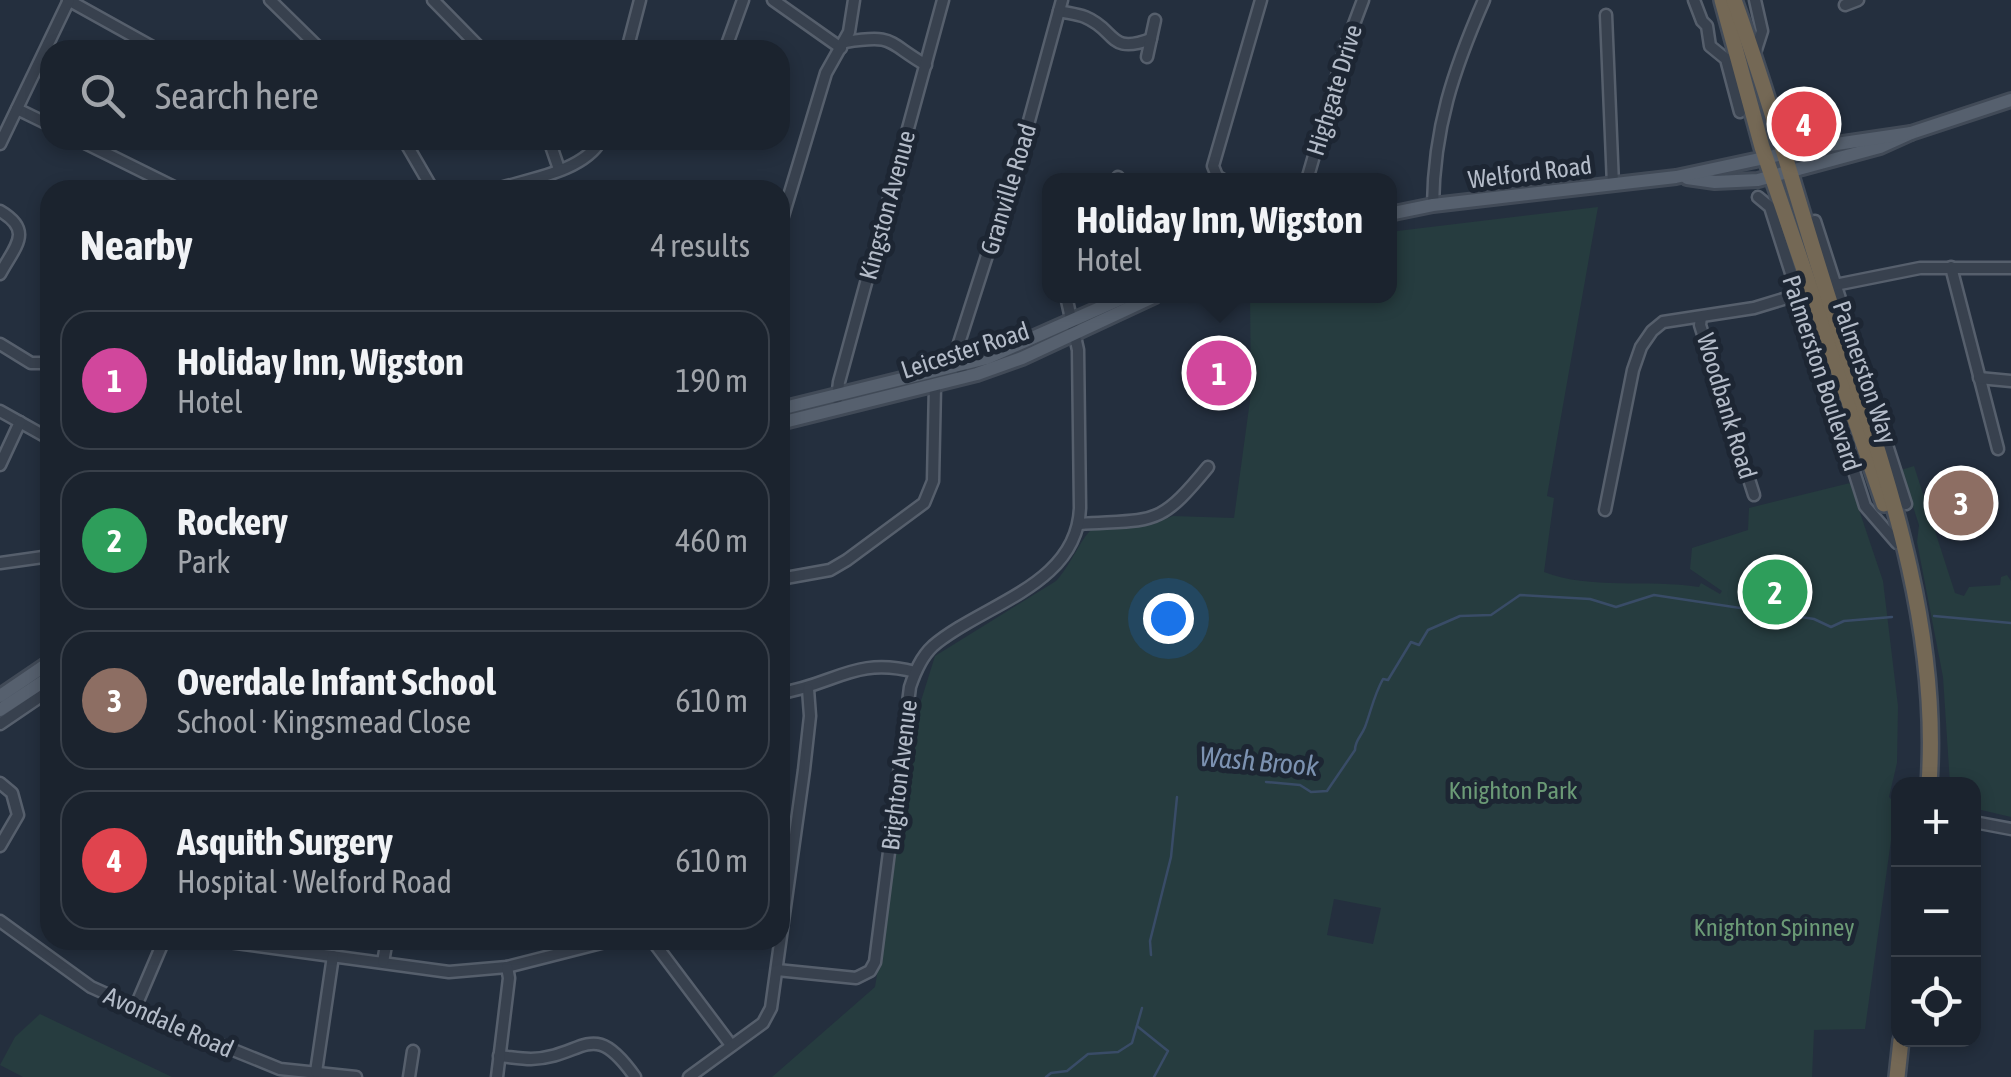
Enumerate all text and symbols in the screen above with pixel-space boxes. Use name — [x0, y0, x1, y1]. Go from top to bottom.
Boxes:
street label: Highgate Drive — [1301, 21, 1367, 159]
search box — [40, 40, 790, 150]
icon: search — [75, 68, 130, 123]
text: Search here — [155, 74, 319, 117]
pin: 4 — [1772, 86, 1836, 162]
street label: Granville Road — [975, 120, 1041, 258]
street label: Kingston Avenue — [854, 127, 920, 283]
street label: Welford Road — [1467, 151, 1593, 193]
popup — [1042, 173, 1397, 303]
text: Holiday Inn, Wigston — [1076, 198, 1363, 241]
text: Nearby — [80, 221, 193, 269]
text: 4 results — [651, 227, 750, 264]
text: Hotel — [1076, 241, 1142, 278]
street label: Palmerston Boulevard — [1777, 272, 1867, 474]
street label: Palmerston Way — [1827, 297, 1903, 447]
street label: Leicester Road — [897, 316, 1033, 384]
street label: Woodbank Road — [1692, 330, 1762, 482]
pin: 1 — [1186, 336, 1252, 410]
text: Holiday Inn, Wigston — [177, 340, 464, 383]
text: 1 — [107, 362, 122, 399]
text: 190 m — [675, 362, 748, 399]
text: Hotel — [177, 383, 243, 420]
pin: 3 — [1928, 466, 1994, 540]
text: Rockery — [177, 500, 288, 543]
text: 2 — [107, 522, 122, 559]
text: 460 m — [675, 522, 748, 559]
text: Park — [177, 543, 230, 580]
pin: 2 — [1742, 554, 1808, 630]
your location — [1143, 593, 1194, 644]
text: Overdale Infant School — [177, 660, 496, 703]
text: 3 — [107, 682, 122, 719]
text: 610 m — [675, 682, 748, 719]
street label: Brighton Avenue — [876, 698, 922, 852]
text: School · Kingsmead Close — [177, 703, 471, 740]
water label: Wash Brook — [1198, 740, 1320, 782]
park label: Knighton Park — [1448, 776, 1578, 804]
map controls — [1891, 777, 1981, 1047]
button: + — [1891, 777, 1981, 867]
text: Asquith Surgery — [177, 820, 393, 863]
text: 4 — [107, 842, 122, 879]
text: 610 m — [675, 842, 748, 879]
text: Hospital · Welford Road — [177, 863, 452, 900]
button: − — [1891, 867, 1981, 957]
park label: Knighton Spinney — [1693, 913, 1855, 941]
button: locate — [1891, 957, 1981, 1047]
street label: Avondale Road — [100, 981, 238, 1063]

